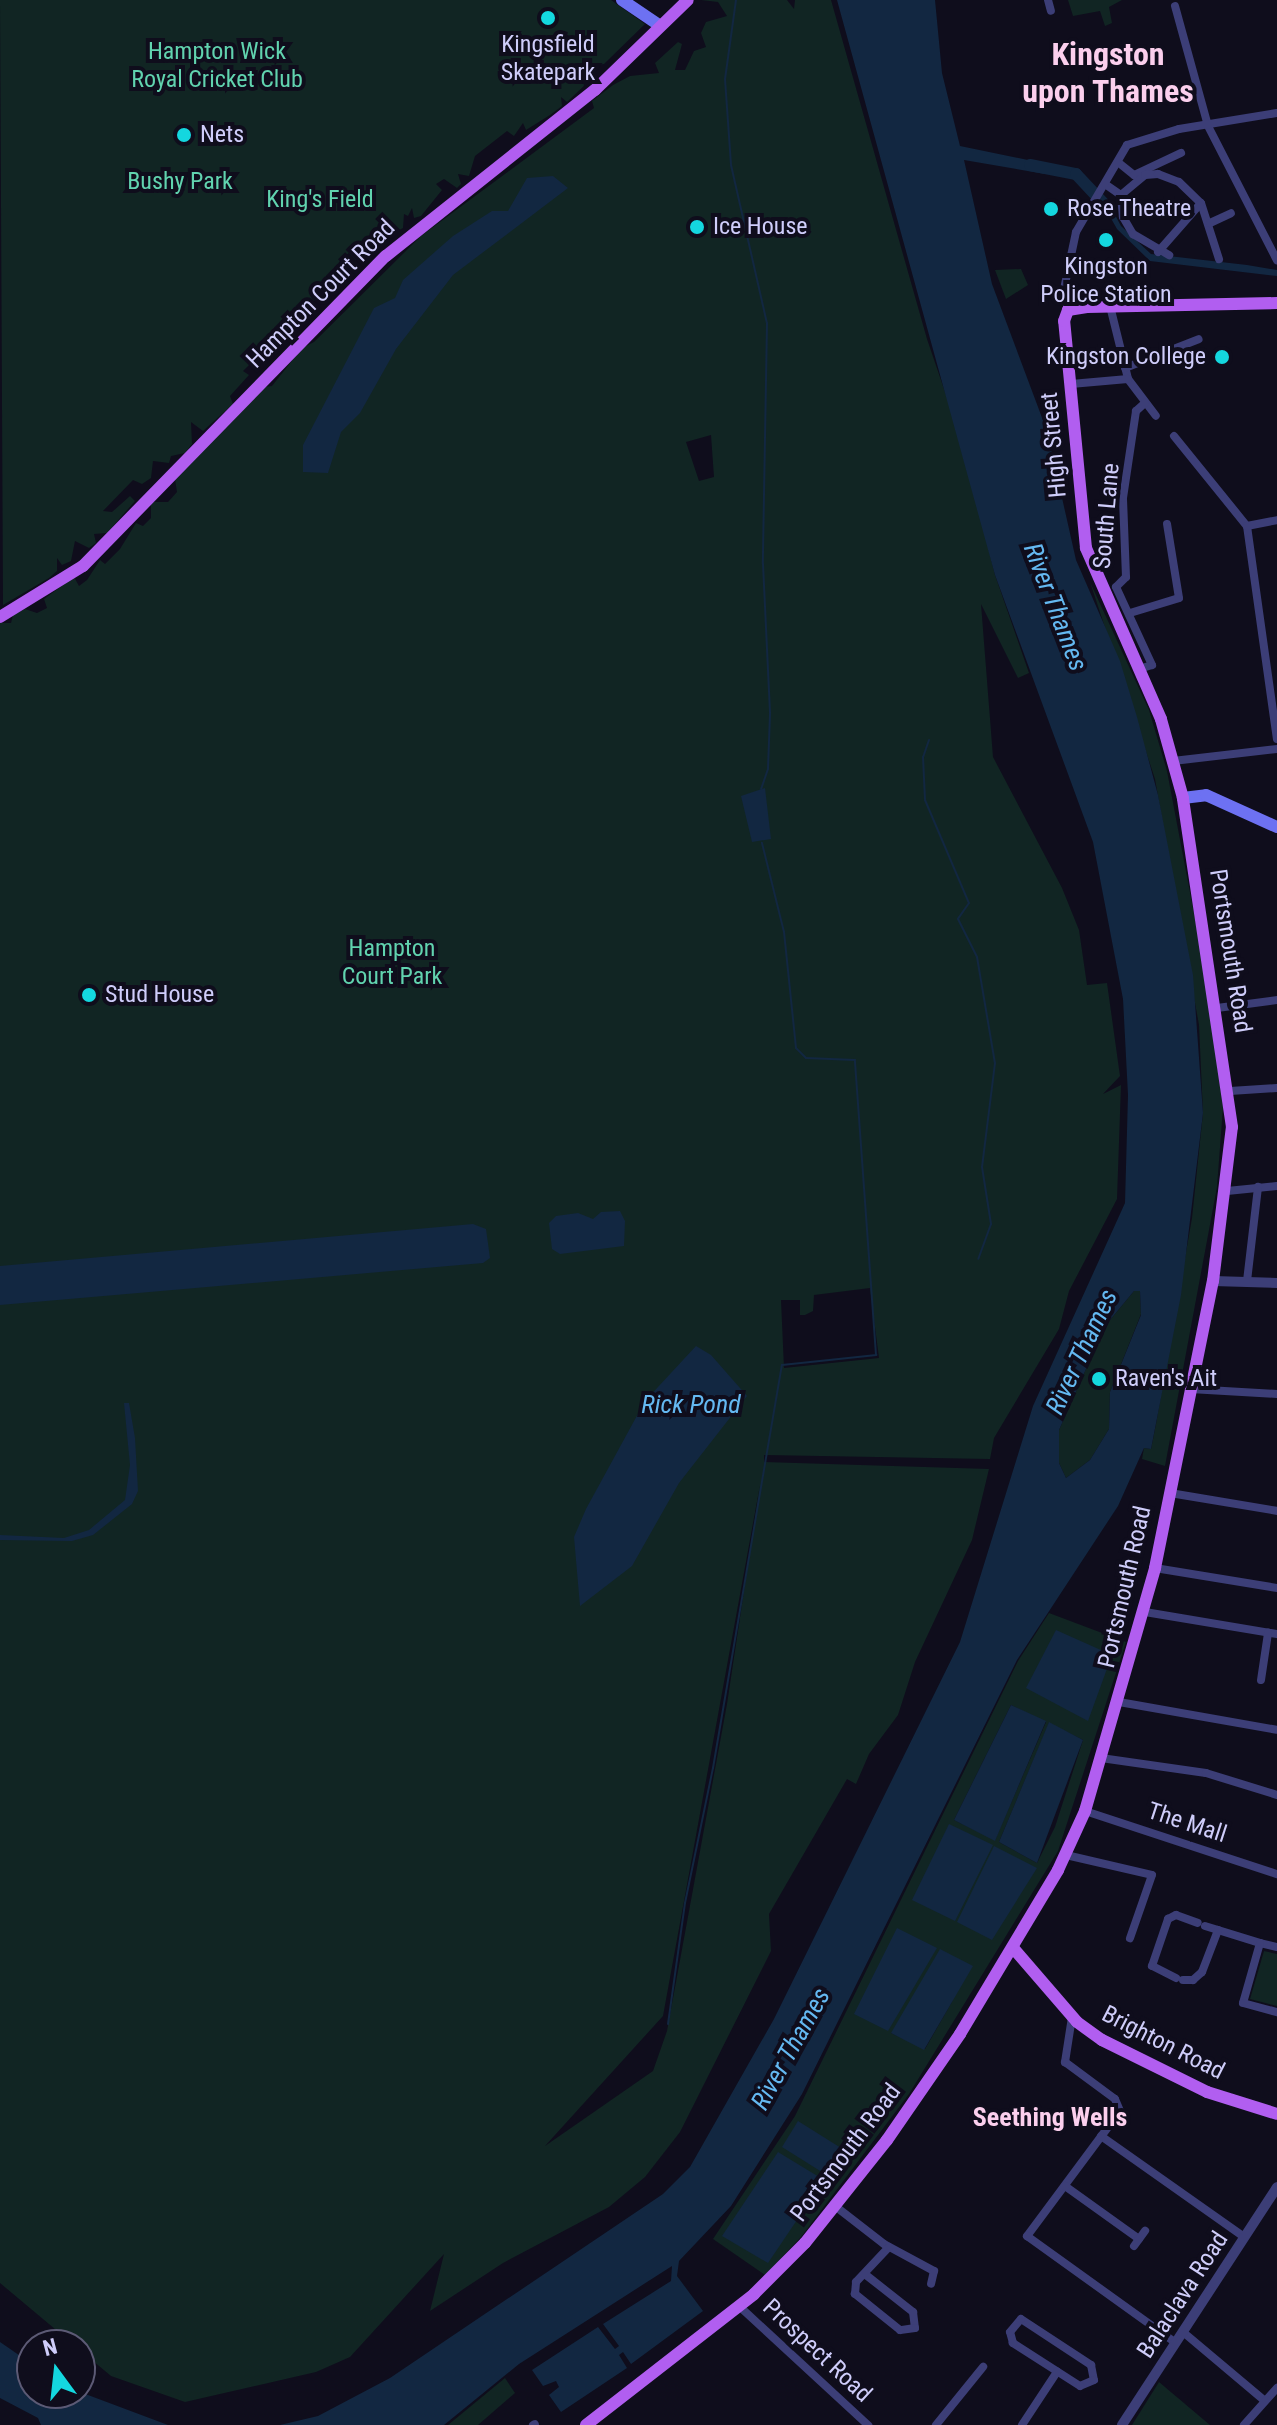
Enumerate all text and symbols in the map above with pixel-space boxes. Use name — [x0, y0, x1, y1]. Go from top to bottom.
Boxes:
marker: Kingsfield Skatepark — [539, 9, 557, 27]
place label: Kingsfield Skatepark — [501, 31, 595, 87]
district label: Kingston upon Thames — [1022, 36, 1194, 111]
park label: Hampton Wick Royal Cricket Club — [131, 38, 303, 94]
place label: Nets — [200, 121, 244, 149]
marker: Nets — [175, 126, 193, 144]
park label: Bushy Park — [127, 168, 233, 196]
park label: King's Field — [266, 186, 374, 214]
place label: Rose Theatre — [1067, 195, 1192, 223]
marker: Rose Theatre — [1042, 200, 1060, 218]
place label: Ice House — [713, 213, 808, 241]
street label: Hampton Court Road — [241, 214, 401, 374]
marker: Ice House — [688, 218, 706, 236]
marker: Kingston Police Station — [1097, 231, 1115, 249]
place label: Kingston Police Station — [1040, 253, 1172, 309]
place label: Kingston College — [1046, 343, 1206, 371]
marker: Kingston College — [1213, 348, 1231, 366]
street label: High Street — [1035, 391, 1073, 499]
street label: South Lane — [1088, 462, 1126, 570]
water label: River Thames — [1016, 538, 1094, 676]
street label: Portsmouth Road — [1203, 867, 1257, 1035]
park label: Hampton Court Park — [342, 935, 442, 991]
place label: Stud House — [105, 981, 214, 1009]
marker: Stud House — [80, 986, 98, 1004]
water label: River Thames — [1039, 1284, 1125, 1420]
place label: Raven's Ait — [1115, 1365, 1217, 1393]
marker: Raven's Ait — [1090, 1370, 1108, 1388]
water label: Rick Pond — [641, 1389, 741, 1421]
street label: Portsmouth Road — [1092, 1503, 1158, 1671]
street label: The Mall — [1144, 1797, 1230, 1849]
water label: River Thames — [745, 1982, 837, 2116]
street label: Brighton Road — [1097, 2000, 1229, 2086]
street label: Portsmouth Road — [785, 2078, 907, 2228]
district label: Seething Wells — [973, 2102, 1127, 2134]
street label: Balaclava Road — [1131, 2226, 1235, 2364]
street label: Prospect Road — [757, 2293, 877, 2409]
north arrow — [16, 2329, 96, 2409]
text: N — [40, 2333, 60, 2361]

